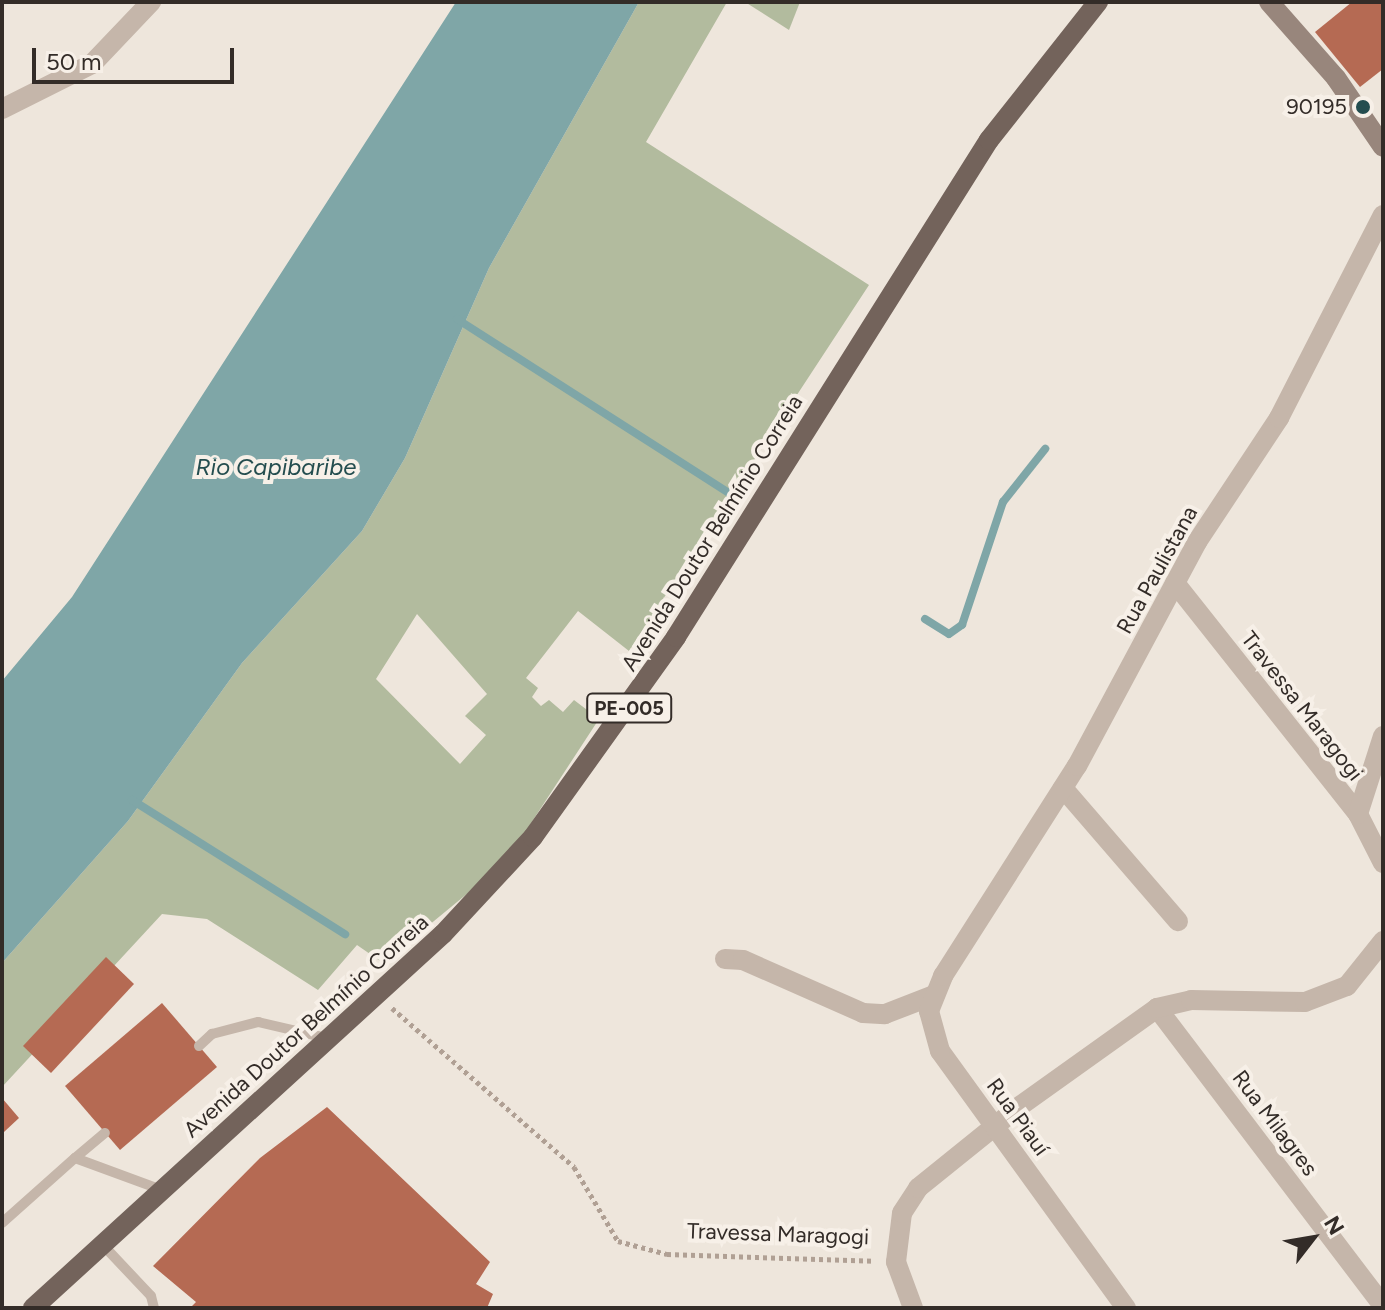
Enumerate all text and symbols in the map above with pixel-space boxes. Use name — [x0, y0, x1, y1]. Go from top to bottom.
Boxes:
scale bar — [36, 32, 238, 82]
text: 50 m — [46, 47, 102, 76]
place label: 90195 — [1286, 94, 1347, 120]
marker: 90195 — [1354, 98, 1372, 116]
street label: Avenida Doutor Belmínio Correia — [616, 390, 808, 676]
water label: Rio Capibaribe — [196, 453, 356, 481]
street label: Rua Paulistana — [1111, 502, 1203, 638]
street label: Travessa Maragogi — [1236, 626, 1368, 786]
road number: PE-005 — [585, 692, 673, 724]
street label: Avenida Doutor Belmínio Correia — [178, 909, 434, 1143]
street label: Rua Milagres — [1227, 1065, 1323, 1181]
street label: Rua Piauí — [981, 1073, 1055, 1161]
north arrow — [1273, 1198, 1353, 1278]
text: N — [1318, 1211, 1350, 1240]
street label: Travessa Maragogi — [687, 1218, 869, 1250]

